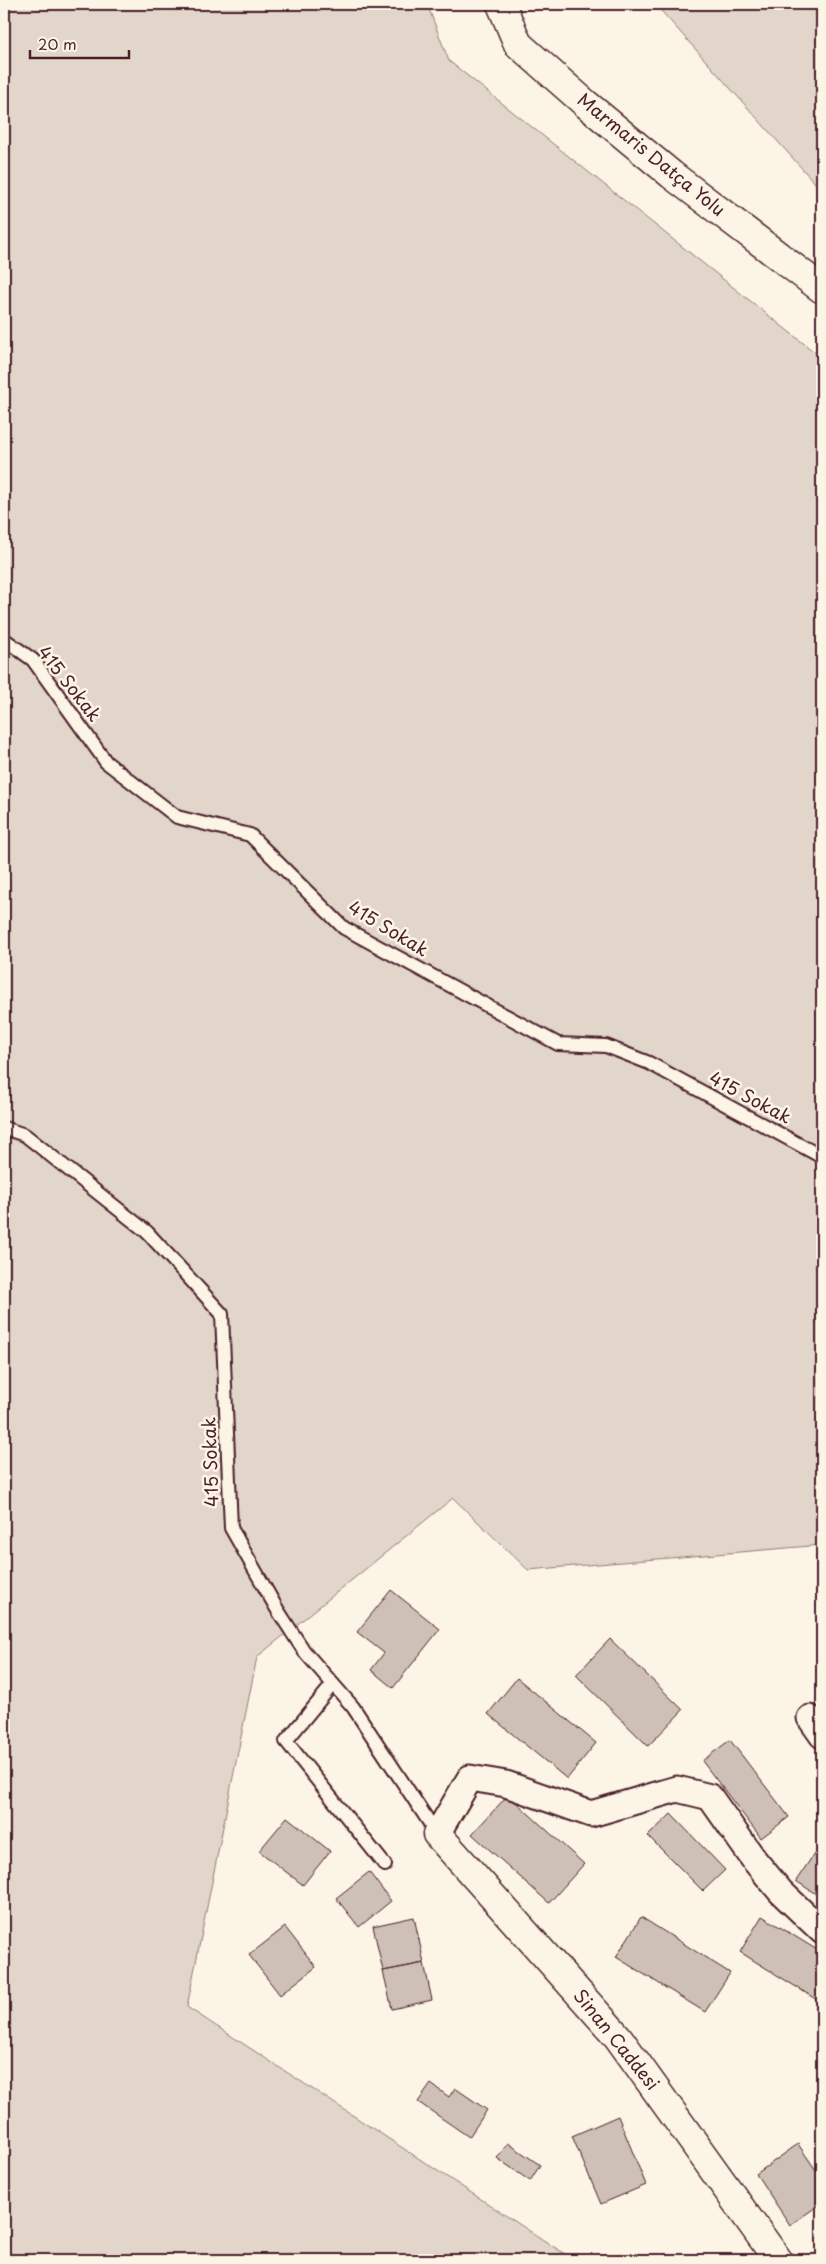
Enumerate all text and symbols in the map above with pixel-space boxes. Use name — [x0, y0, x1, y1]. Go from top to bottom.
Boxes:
scale bar — [30, 28, 129, 60]
text: 20 m — [38, 32, 77, 55]
street label: Marmaris Datça Yolu — [572, 86, 732, 222]
street label: 415 Sokak — [32, 639, 108, 727]
street label: 415 Sokak — [343, 893, 434, 962]
street label: 415 Sokak — [705, 1064, 797, 1130]
street label: 415 Sokak — [194, 1417, 225, 1507]
street label: Sinan Caddesi — [568, 1983, 666, 2095]

